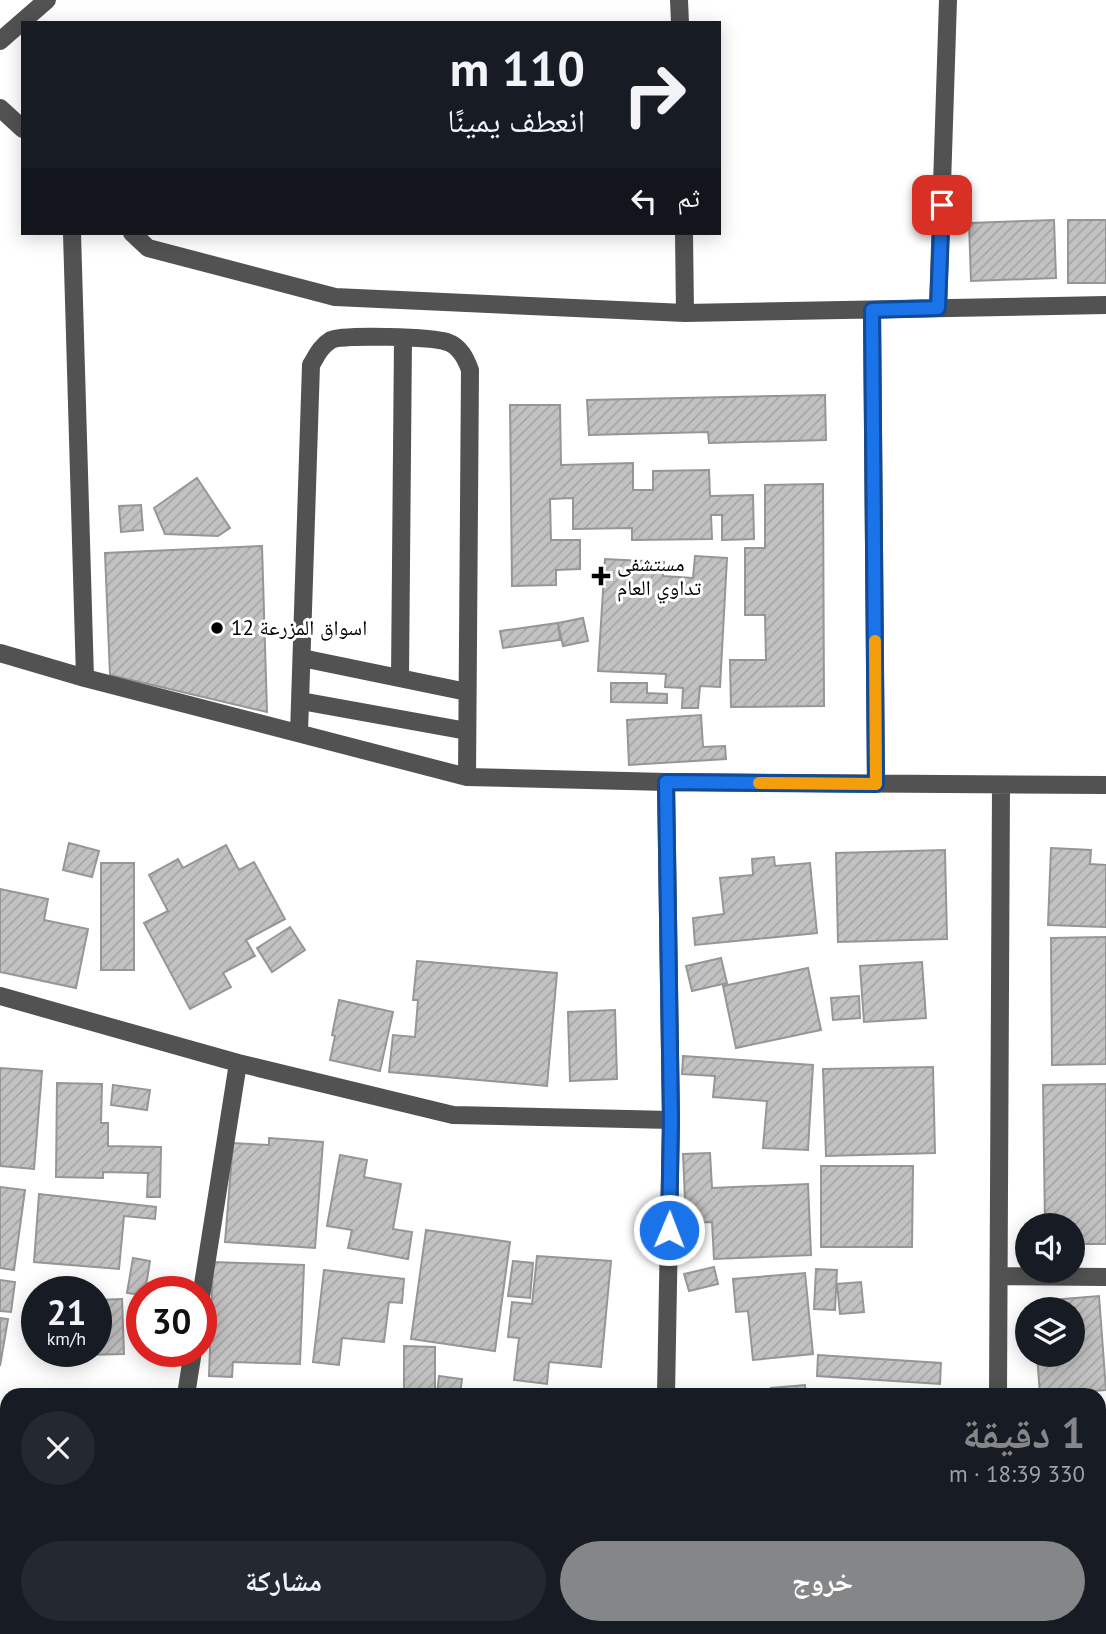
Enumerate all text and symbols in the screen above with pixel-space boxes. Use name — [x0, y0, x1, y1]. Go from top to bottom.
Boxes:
text: 110 m — [450, 36, 585, 100]
icon: right — [609, 49, 700, 140]
text: انعطف يمينًا — [447, 99, 585, 141]
pin — [912, 175, 972, 235]
text: ثم — [677, 181, 700, 214]
icon: left — [625, 182, 663, 220]
icon: arrive — [923, 186, 961, 224]
place label: مستشفى تداوي العام — [617, 550, 701, 604]
marker: مستشفى تداوي العام — [591, 566, 611, 586]
place label: اسواق المزرعة 12 — [231, 614, 367, 641]
marker: اسواق المزرعة 12 — [209, 620, 225, 636]
position arrow — [632, 1193, 706, 1267]
map controls — [1015, 1213, 1085, 1367]
button: sound — [1015, 1213, 1085, 1283]
speed limit sign: 30 — [126, 1276, 217, 1367]
text: 21 — [47, 1289, 86, 1335]
button: layers — [1015, 1297, 1085, 1367]
text: km/h — [47, 1327, 86, 1350]
text: 1 دقيقة — [962, 1405, 1085, 1460]
button: close — [21, 1411, 95, 1485]
text: 330 m · 18:39 — [949, 1459, 1085, 1488]
button: مشاركة — [21, 1541, 546, 1621]
button: خروج — [560, 1541, 1085, 1621]

